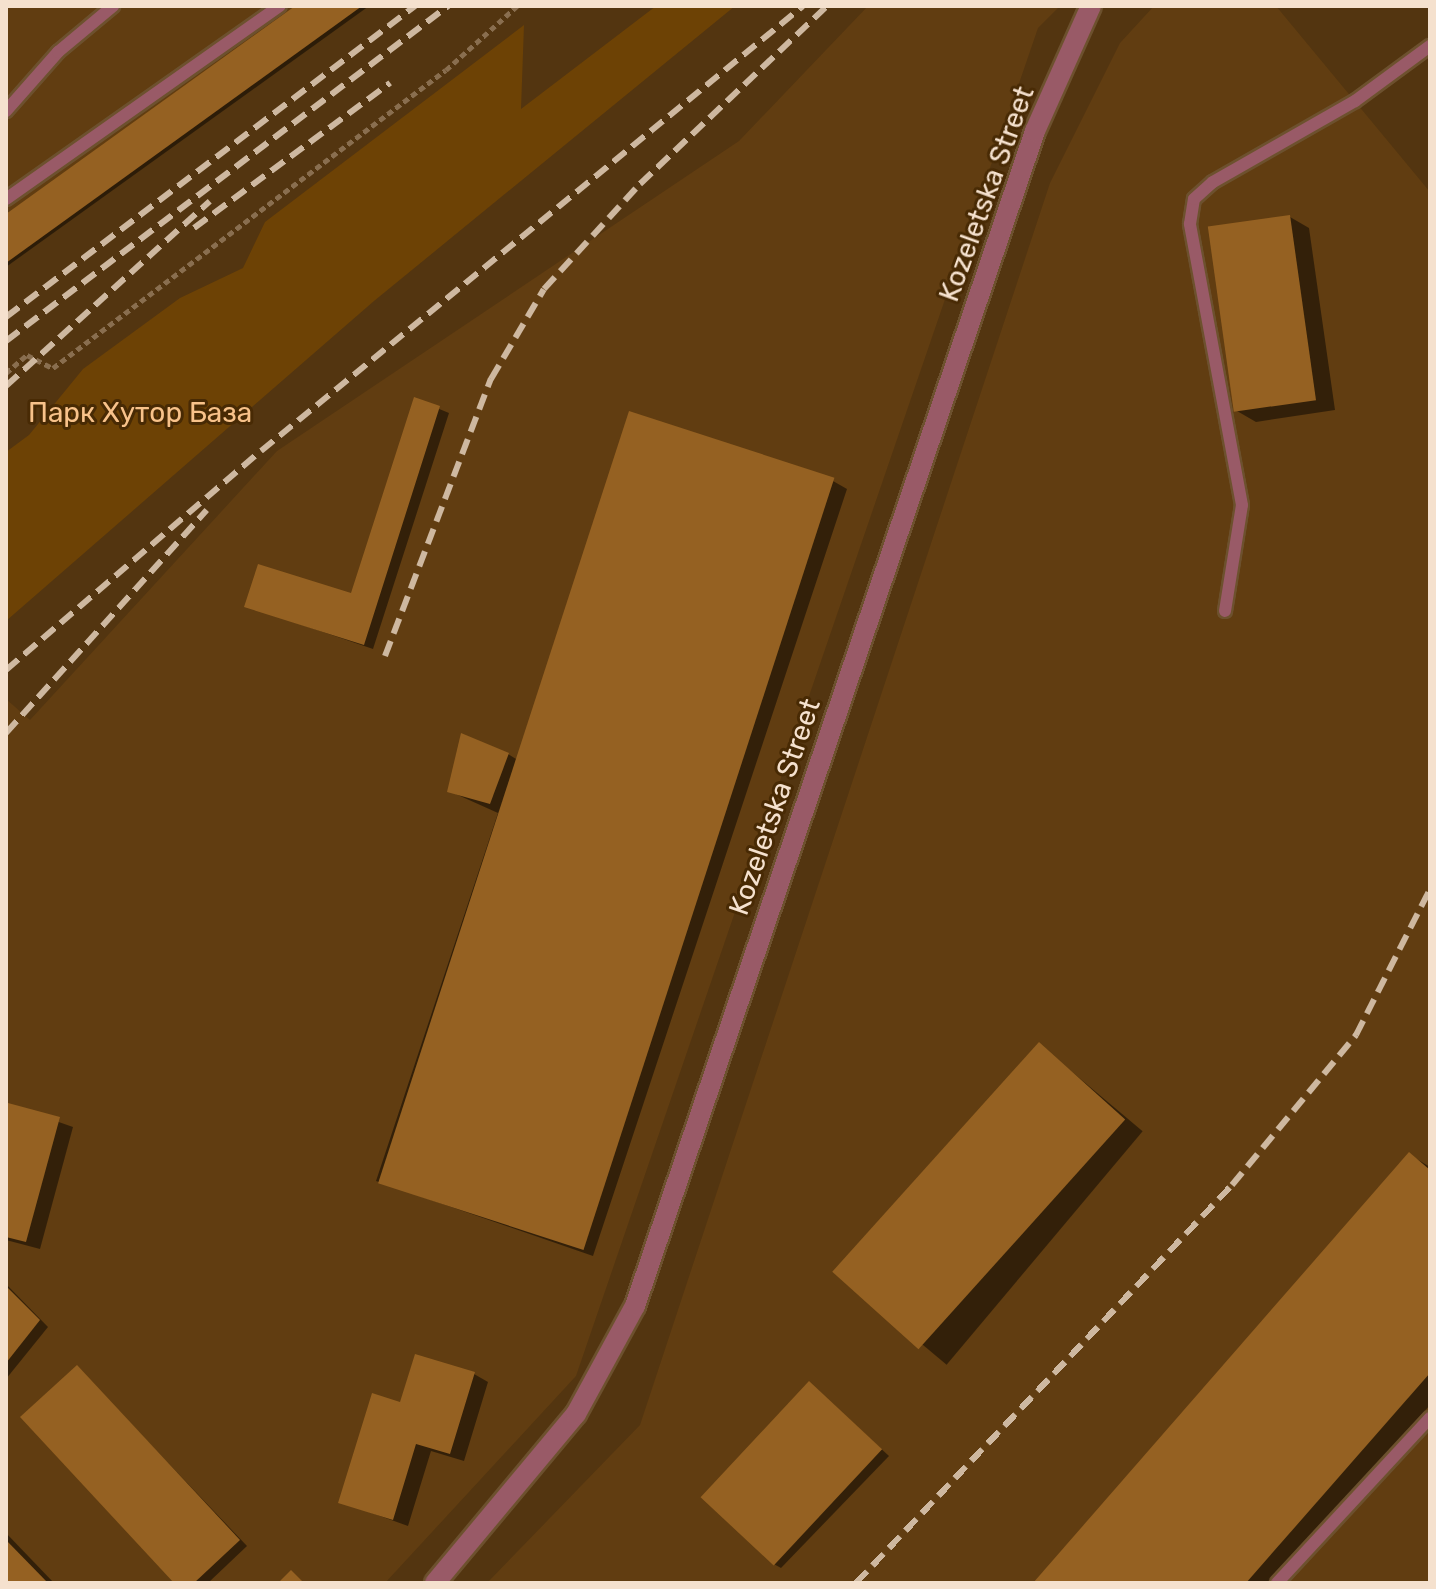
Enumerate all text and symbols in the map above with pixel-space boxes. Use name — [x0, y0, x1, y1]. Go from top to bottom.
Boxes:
street label: Kozeletska Street — [932, 82, 1042, 306]
park label: Парк Хутор База — [28, 396, 252, 430]
street label: Kozeletska Street — [722, 694, 828, 920]

